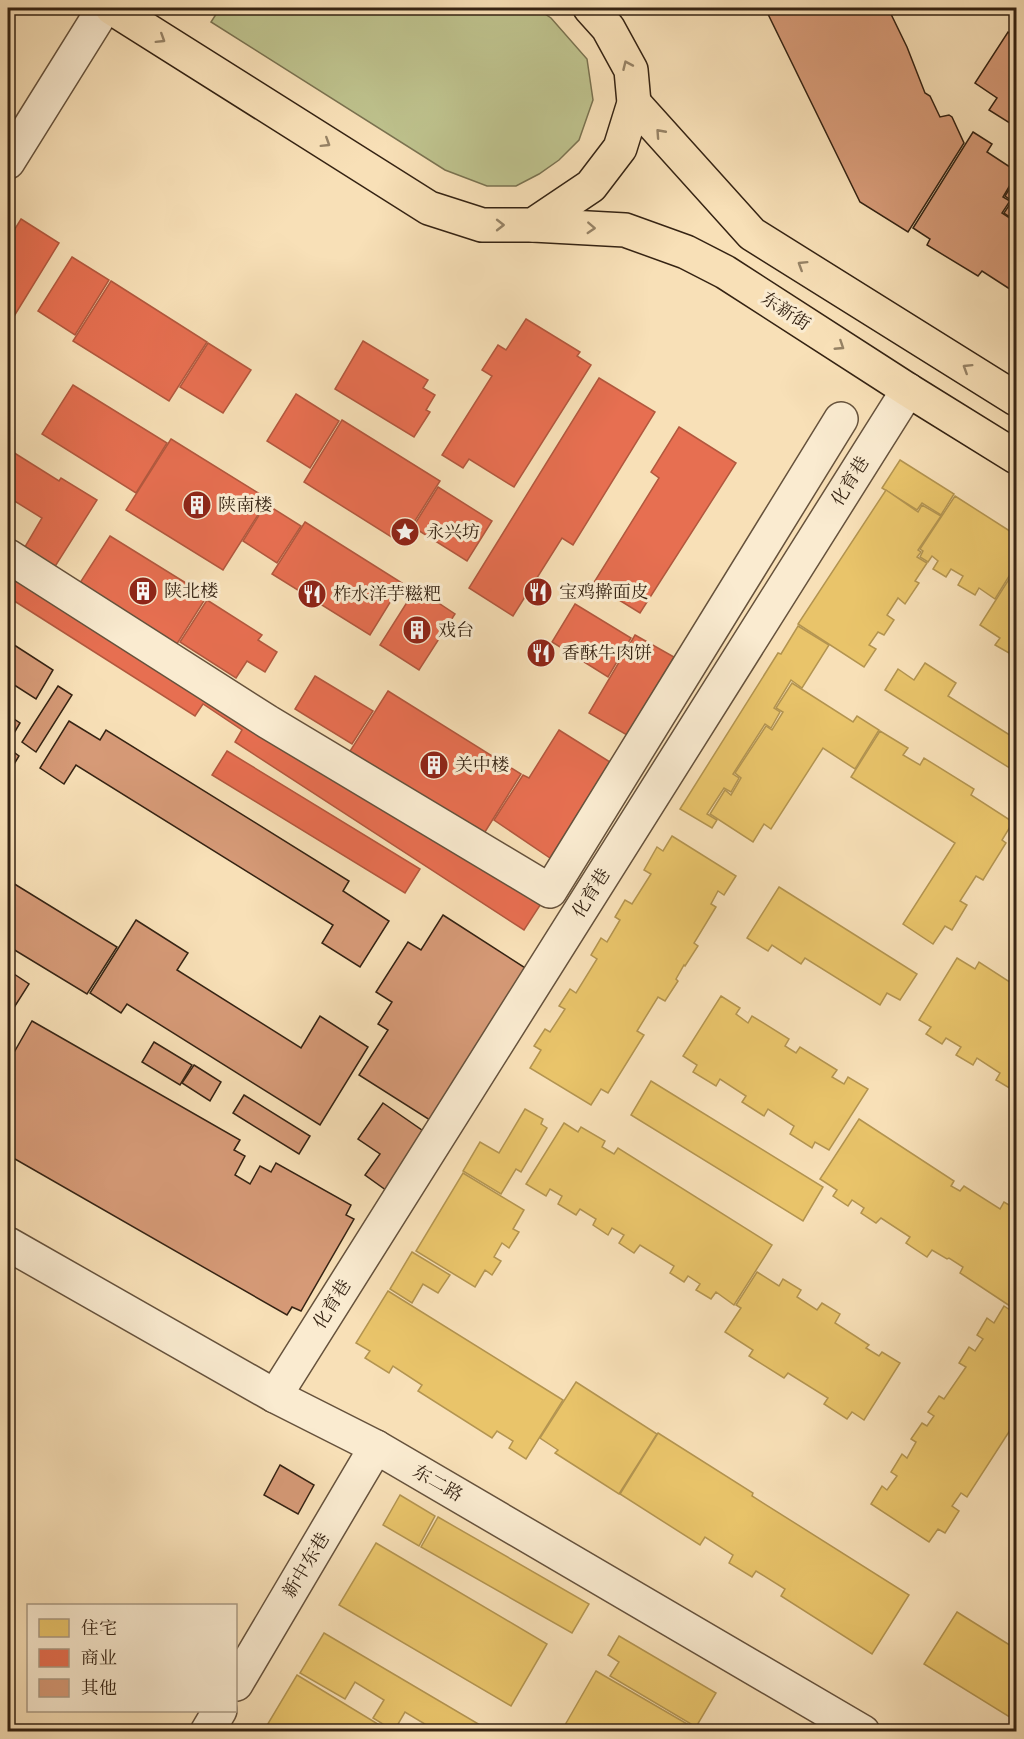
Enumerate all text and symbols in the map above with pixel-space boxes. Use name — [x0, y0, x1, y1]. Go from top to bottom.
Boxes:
one-way arrow — [154, 32, 165, 43]
one-way arrow — [622, 60, 634, 71]
one-way arrow — [656, 129, 667, 139]
one-way arrow — [320, 136, 330, 148]
one-way arrow — [495, 219, 504, 231]
one-way arrow — [587, 221, 596, 234]
one-way arrow — [797, 261, 808, 272]
street label: 东新街 — [757, 287, 815, 335]
one-way arrow — [833, 339, 844, 350]
one-way arrow — [963, 364, 973, 376]
street label: 化育巷 — [826, 452, 874, 510]
building icon: 陕南楼 — [181, 489, 213, 521]
place label: 陕南楼 — [218, 494, 272, 516]
place icon: 永兴坊 — [389, 516, 421, 548]
place label: 永兴坊 — [426, 521, 480, 543]
building icon: 陕北楼 — [127, 575, 159, 607]
restaurant icon: 宝鸡擀面皮 — [522, 576, 554, 608]
restaurant icon: 柞水洋芋糍粑 — [296, 578, 328, 610]
place label: 陕北楼 — [164, 580, 218, 602]
place label: 宝鸡擀面皮 — [559, 581, 649, 603]
place label: 柞水洋芋糍粑 — [333, 583, 441, 605]
building icon: 戏台 — [401, 614, 433, 646]
place label: 戏台 — [438, 619, 474, 641]
restaurant icon: 香酥牛肉饼 — [525, 637, 557, 669]
place label: 香酥牛肉饼 — [562, 642, 652, 664]
building icon: 关中楼 — [418, 749, 450, 781]
place label: 关中楼 — [455, 754, 509, 776]
street label: 化育巷 — [567, 864, 615, 922]
street label: 化育巷 — [308, 1275, 356, 1333]
street label: 东二路 — [409, 1460, 467, 1506]
street label: 新中东巷 — [278, 1528, 334, 1602]
legend — [27, 1604, 237, 1712]
text: 住宅 — [81, 1617, 117, 1639]
text: 商业 — [81, 1647, 117, 1669]
text: 其他 — [81, 1677, 117, 1699]

